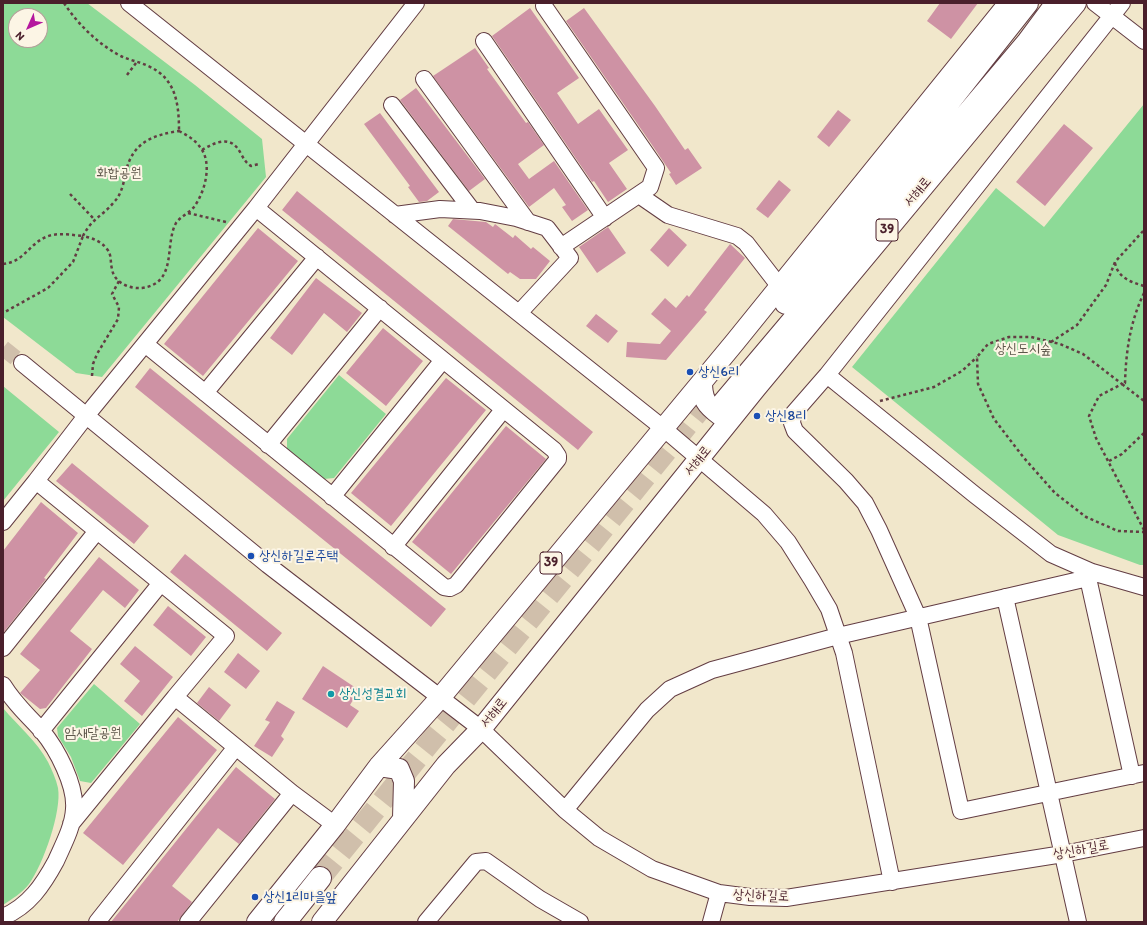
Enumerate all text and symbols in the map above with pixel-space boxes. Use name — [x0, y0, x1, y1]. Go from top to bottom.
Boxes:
north arrow — [8, 8, 48, 48]
text: N — [13, 29, 27, 43]
park label: 화합공원 — [96, 165, 142, 181]
street label: 서해로 — [901, 174, 935, 210]
road number: 39 — [876, 219, 898, 241]
park label: 상신도시숲 — [995, 341, 1051, 357]
place label: 상신6리 — [698, 364, 739, 380]
marker: 상신6리 — [685, 367, 695, 377]
place label: 상신8리 — [765, 408, 806, 424]
marker: 상신8리 — [752, 411, 762, 421]
street label: 서해로 — [681, 443, 715, 479]
place label: 상신하길로주택 — [259, 548, 338, 564]
marker: 상신하길로주택 — [246, 551, 256, 561]
road number: 39 — [540, 552, 562, 574]
place label: 상신성결교회 — [339, 686, 407, 702]
marker: 상신성결교회 — [326, 689, 336, 699]
street label: 서해로 — [477, 695, 511, 731]
park label: 암새달공원 — [65, 725, 121, 741]
street label: 상신하길로 — [1052, 837, 1110, 863]
street label: 상신하길로 — [733, 887, 789, 905]
place label: 상신1리마을앞 — [263, 889, 337, 905]
marker: 상신1리마을앞 — [250, 892, 260, 902]

